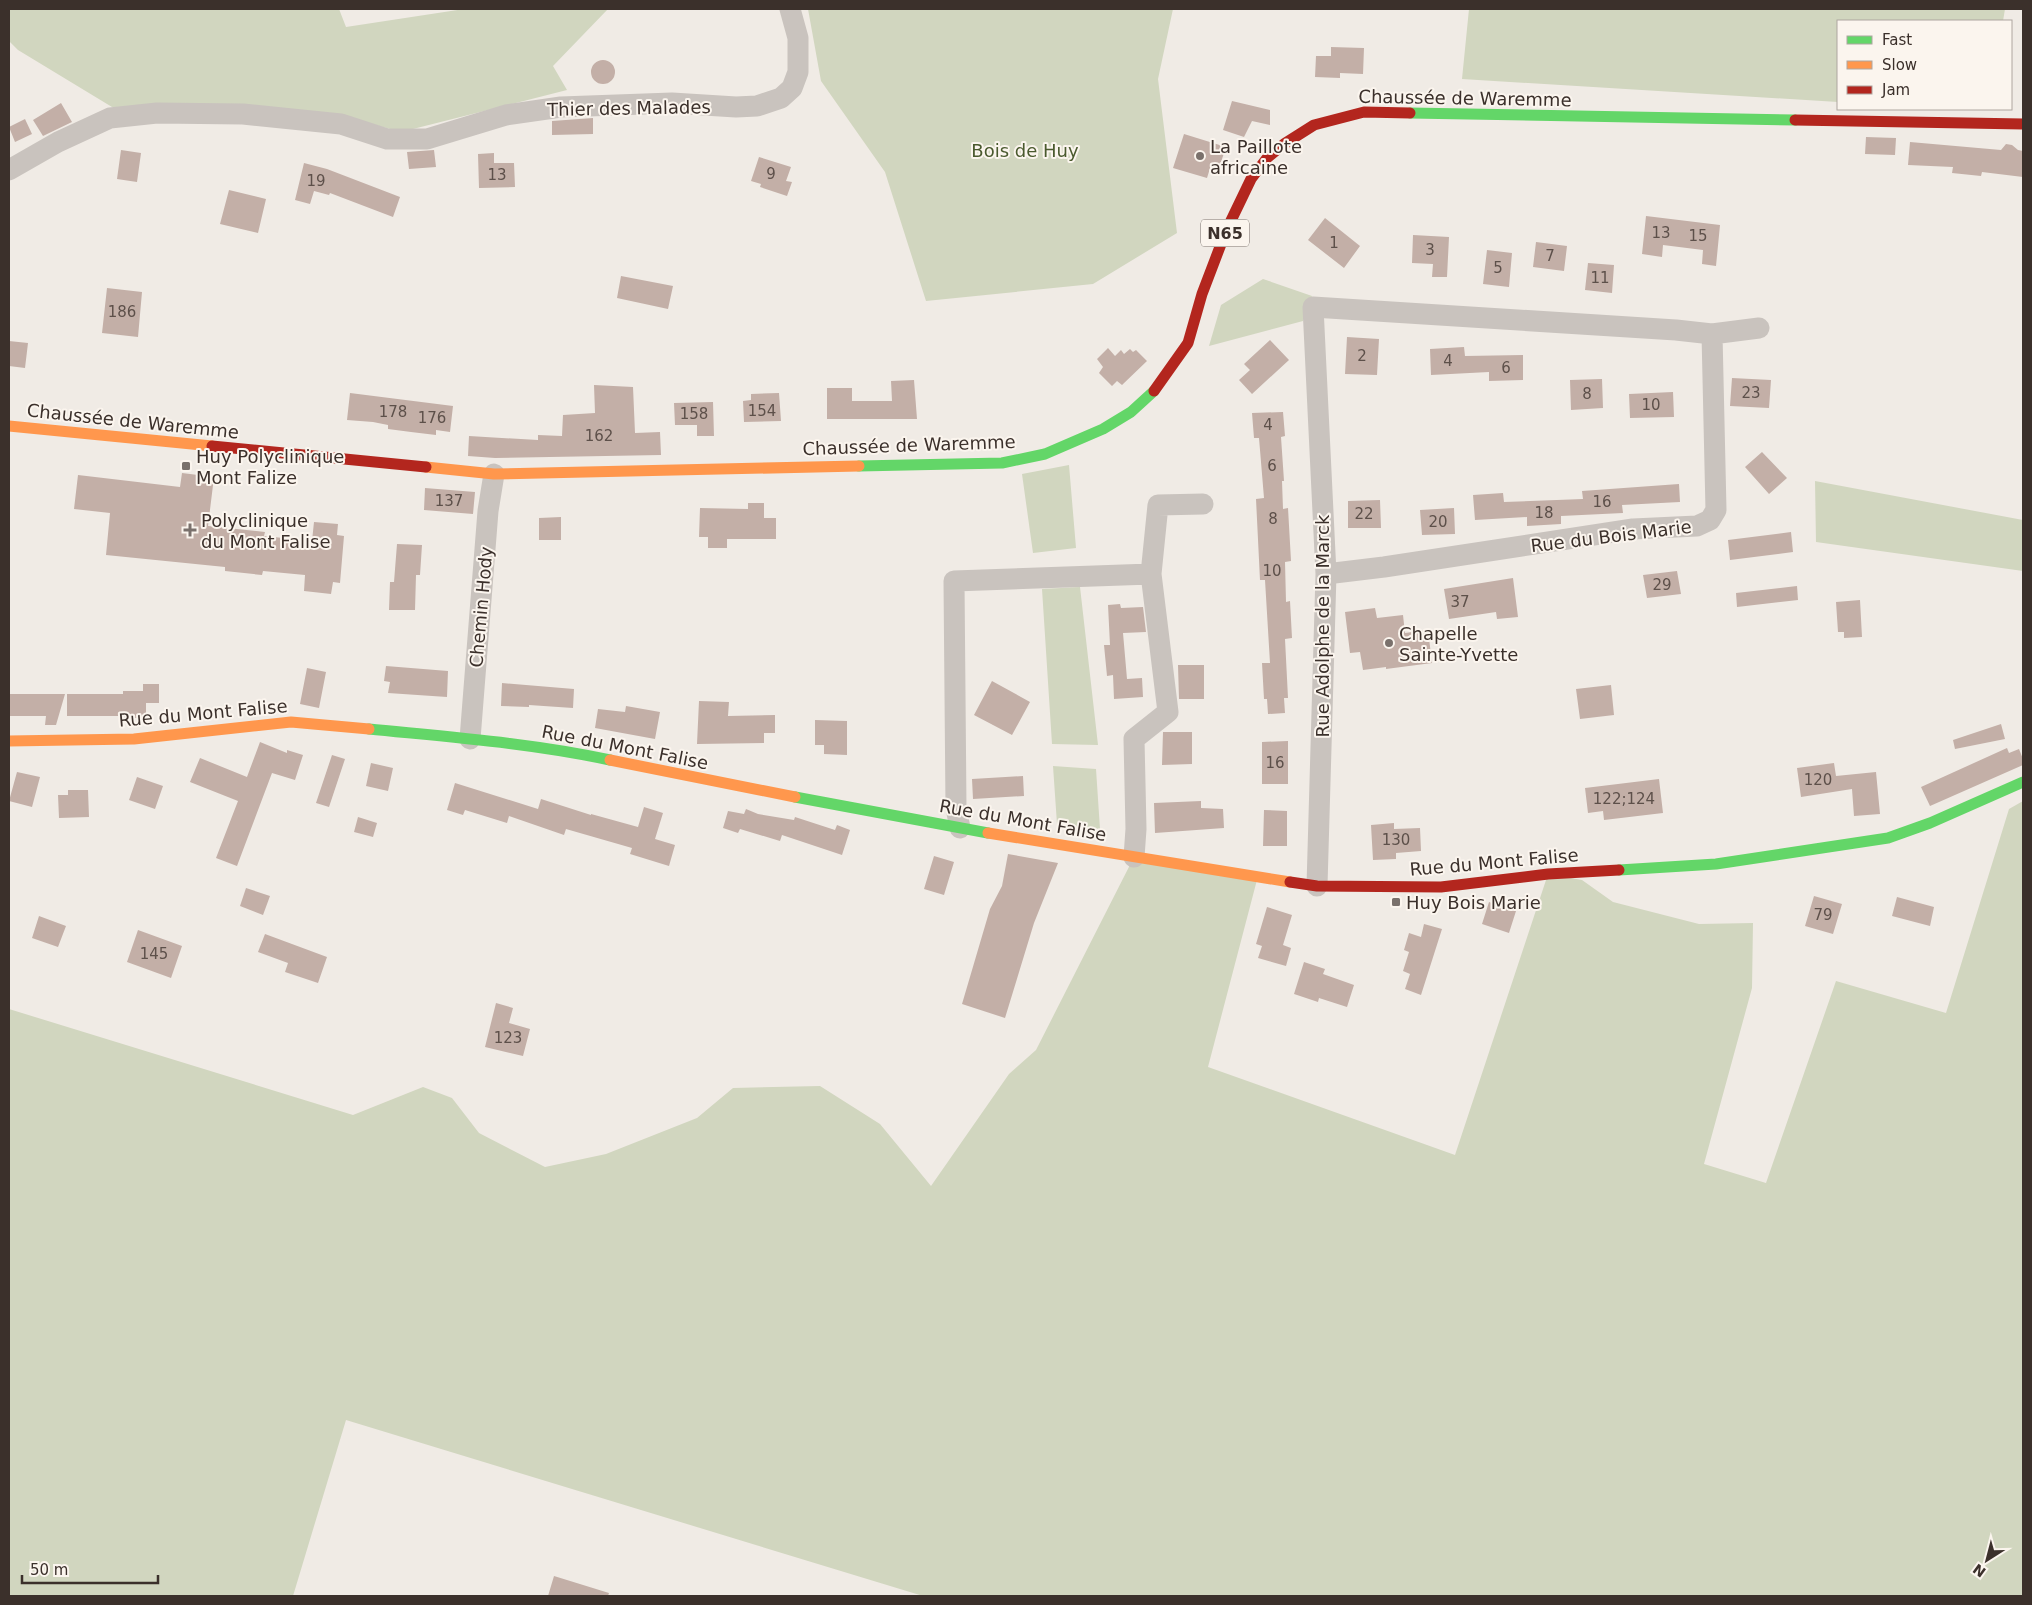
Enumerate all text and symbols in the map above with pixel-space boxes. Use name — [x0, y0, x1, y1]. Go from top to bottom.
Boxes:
legend — [1837, 20, 2012, 110]
text: Fast — [1882, 31, 1912, 49]
text: Slow — [1882, 56, 1917, 74]
text: Jam — [1881, 81, 1910, 99]
street label: Chaussée de Waremme — [1358, 86, 1572, 110]
street label: Thier des Malades — [546, 96, 711, 120]
place label: La Paillote africaine — [1210, 136, 1302, 178]
park label: Bois de Huy — [971, 140, 1079, 161]
marker: La Paillote africaine — [1194, 150, 1206, 162]
house number: 9 — [766, 165, 776, 183]
house number: 13 — [487, 166, 507, 184]
house number: 19 — [306, 172, 326, 190]
road number: N65 — [1201, 220, 1249, 247]
house number: 13 — [1651, 224, 1671, 242]
house number: 15 — [1688, 227, 1708, 245]
house number: 1 — [1329, 234, 1339, 252]
house number: 3 — [1425, 241, 1435, 259]
house number: 7 — [1545, 247, 1555, 265]
house number: 5 — [1493, 259, 1503, 277]
house number: 11 — [1590, 269, 1610, 287]
house number: 186 — [108, 303, 136, 321]
house number: 2 — [1357, 347, 1367, 365]
house number: 4 — [1443, 352, 1453, 370]
house number: 6 — [1501, 359, 1511, 377]
house number: 23 — [1741, 384, 1761, 402]
house number: 8 — [1582, 385, 1592, 403]
house number: 10 — [1641, 396, 1661, 414]
street label: Chaussée de Waremme — [26, 399, 240, 443]
house number: 154 — [748, 402, 776, 420]
house number: 178 — [379, 403, 407, 421]
house number: 158 — [680, 405, 708, 423]
house number: 176 — [418, 409, 446, 427]
house number: 4 — [1263, 416, 1273, 434]
house number: 162 — [585, 427, 613, 445]
street label: Chaussée de Waremme — [802, 431, 1016, 459]
place label: Huy Polyclinique Mont Falize — [196, 446, 344, 488]
house number: 6 — [1267, 457, 1277, 475]
marker: Huy Polyclinique Mont Falize — [180, 460, 192, 472]
house number: 137 — [435, 492, 463, 510]
house number: 16 — [1592, 493, 1612, 511]
house number: 18 — [1534, 504, 1554, 522]
house number: 22 — [1354, 505, 1374, 523]
place label: Polyclinique du Mont Falise — [201, 510, 330, 552]
house number: 8 — [1268, 510, 1278, 528]
house number: 20 — [1428, 513, 1448, 531]
street label: Rue Adolphe de la Marck — [1312, 514, 1333, 737]
street label: Rue du Bois Marie — [1529, 516, 1693, 556]
marker: Polyclinique du Mont Falise — [183, 523, 197, 537]
street label: Chemin Hody — [465, 545, 497, 668]
house number: 10 — [1262, 562, 1282, 580]
house number: 29 — [1652, 576, 1672, 594]
house number: 37 — [1450, 593, 1470, 611]
place label: Chapelle Sainte-Yvette — [1399, 623, 1518, 665]
marker: Chapelle Sainte-Yvette — [1383, 637, 1395, 649]
street label: Rue du Mont Falise — [118, 695, 288, 731]
street label: Rue du Mont Falise — [540, 721, 710, 773]
house number: 16 — [1265, 754, 1285, 772]
house number: 120 — [1804, 771, 1832, 789]
house number: 122;124 — [1593, 790, 1655, 808]
street label: Rue du Mont Falise — [938, 795, 1108, 845]
house number: 130 — [1382, 831, 1410, 849]
street label: Rue du Mont Falise — [1409, 844, 1579, 880]
place label: Huy Bois Marie — [1406, 892, 1541, 913]
marker: Huy Bois Marie — [1390, 896, 1402, 908]
house number: 79 — [1813, 906, 1833, 924]
house number: 145 — [140, 945, 168, 963]
house number: 123 — [494, 1029, 522, 1047]
north arrow — [1962, 1535, 2012, 1585]
scale bar — [22, 1552, 159, 1584]
text: 50 m — [30, 1561, 68, 1579]
text: N — [1970, 1561, 1989, 1580]

